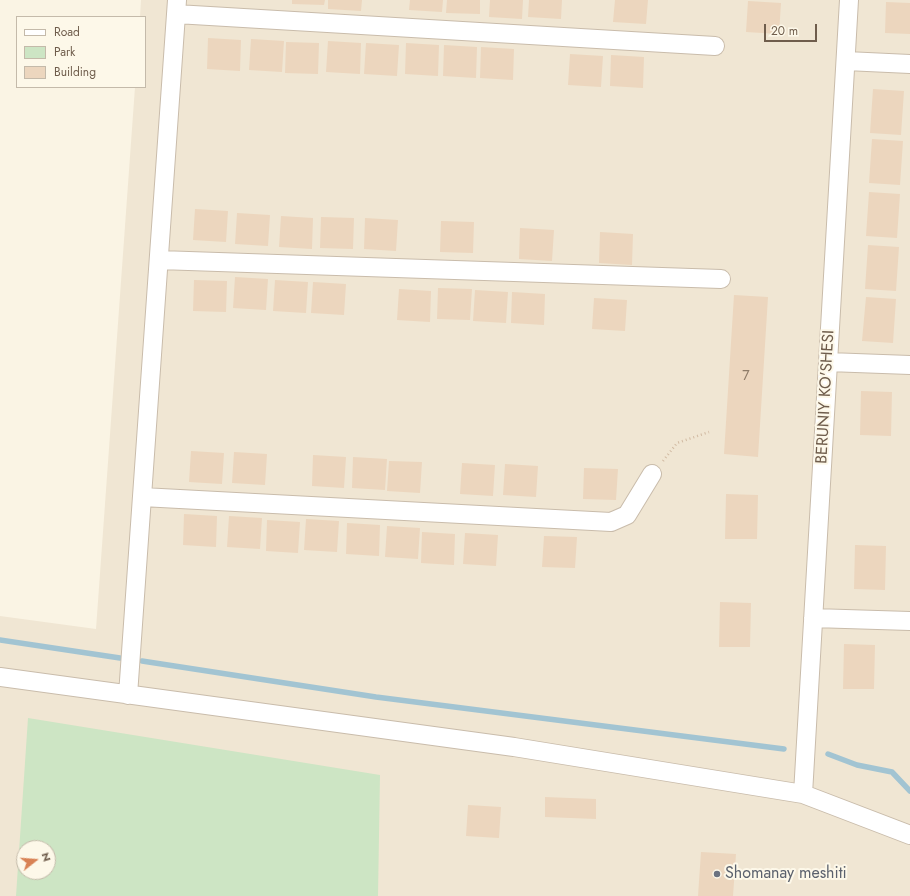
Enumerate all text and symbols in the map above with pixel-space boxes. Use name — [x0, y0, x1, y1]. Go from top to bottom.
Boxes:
legend — [16, 16, 146, 88]
scale bar — [766, 16, 819, 42]
text: 20 m — [771, 22, 798, 40]
text: Road — [54, 23, 80, 41]
text: Park — [54, 43, 75, 61]
text: Building — [54, 63, 96, 81]
street label: BERUNIY KO'SHESI — [813, 330, 839, 464]
house number: 7 — [742, 369, 750, 385]
north arrow — [16, 840, 56, 880]
text: N — [38, 850, 55, 863]
place label: Shomanay meshiti — [725, 864, 847, 884]
marker: Shomanay meshiti — [712, 869, 722, 879]

